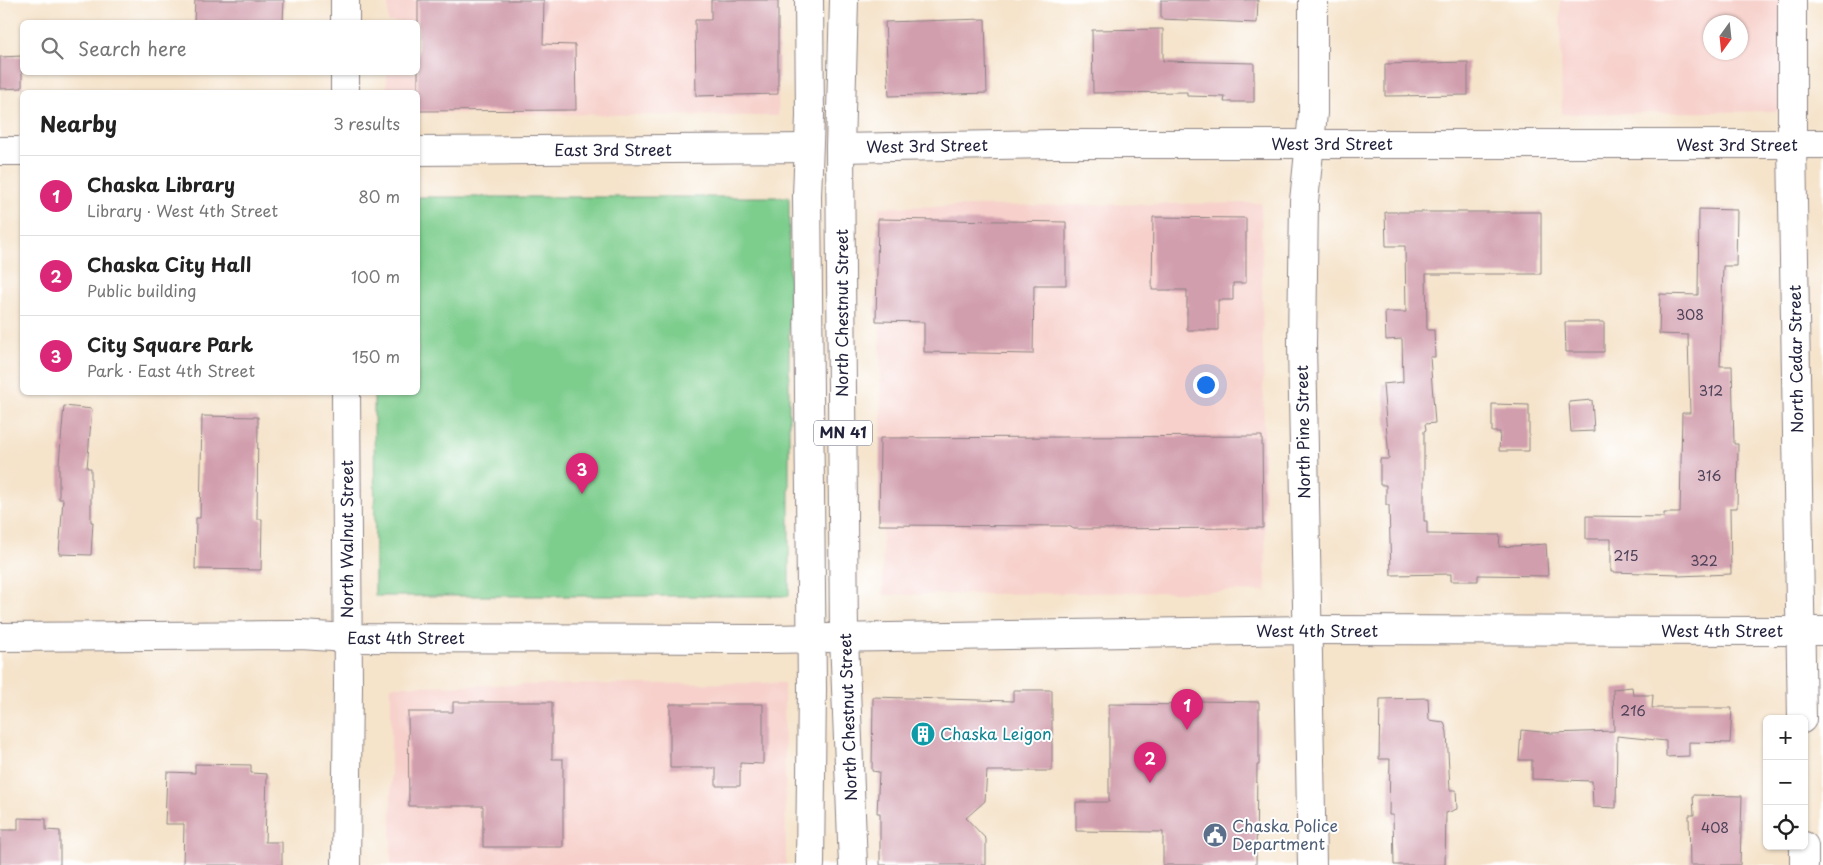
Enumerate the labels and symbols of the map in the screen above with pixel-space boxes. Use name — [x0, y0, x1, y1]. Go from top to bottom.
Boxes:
north arrow — [1703, 15, 1748, 60]
street label: West 3rd Street — [1271, 131, 1393, 155]
street label: West 3rd Street — [866, 132, 989, 158]
street label: West 3rd Street — [1676, 132, 1798, 156]
street label: East 3rd Street — [554, 137, 672, 161]
street label: North Chestnut Street — [829, 229, 853, 397]
street label: North Cedar Street — [1782, 284, 1808, 433]
house number: 308 — [1676, 304, 1704, 325]
street label: North Pine Street — [1289, 365, 1315, 499]
your location — [1193, 372, 1219, 398]
house number: 312 — [1699, 380, 1723, 401]
road number: MN 41 — [814, 420, 872, 446]
pin: 3 — [566, 453, 598, 494]
street label: North Walnut Street — [334, 459, 358, 618]
house number: 316 — [1697, 465, 1721, 486]
house number: 215 — [1613, 545, 1639, 566]
house number: 322 — [1690, 550, 1718, 571]
street label: West 4th Street — [1256, 618, 1378, 642]
street label: West 4th Street — [1661, 618, 1783, 642]
street label: East 4th Street — [347, 625, 465, 649]
street label: North Chestnut Street — [832, 632, 862, 801]
pin: 1 — [1171, 689, 1203, 730]
house number: 216 — [1620, 700, 1646, 721]
building icon: Chaska Leigon — [910, 721, 936, 747]
place label: Chaska Leigon — [940, 721, 1052, 745]
pin: 2 — [1134, 742, 1166, 783]
place label: Chaska Police Department — [1232, 813, 1338, 855]
house number: 408 — [1701, 817, 1729, 838]
public building icon: Chaska Police Department — [1202, 822, 1228, 848]

